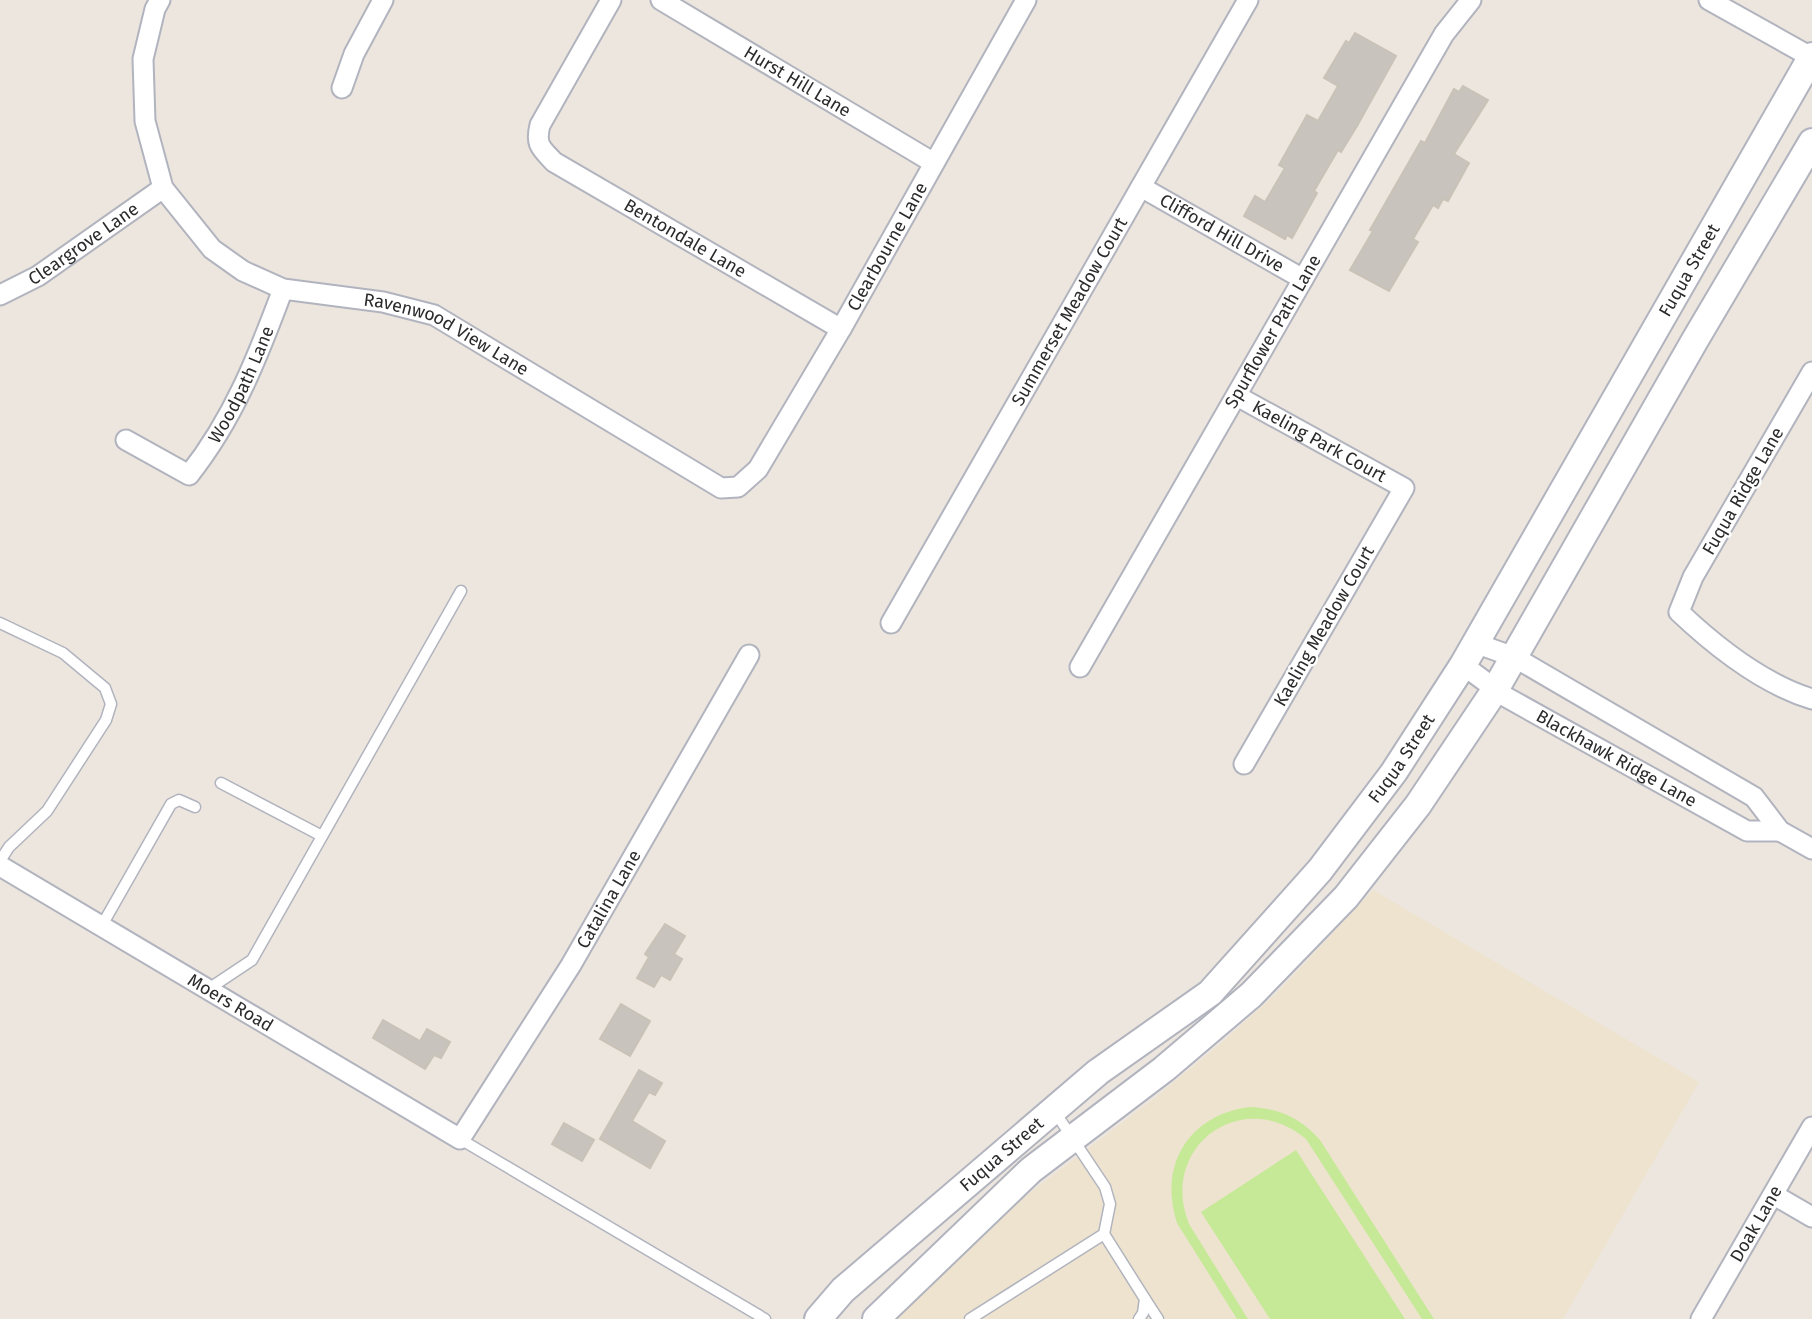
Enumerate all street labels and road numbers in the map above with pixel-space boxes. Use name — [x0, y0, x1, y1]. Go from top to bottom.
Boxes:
street label: Hurst Hill Lane — [740, 41, 855, 122]
street label: Clearbourne Lane — [842, 178, 932, 315]
street label: Clifford Hill Drive — [1156, 189, 1288, 277]
street label: Bentondale Lane — [620, 194, 750, 282]
street label: Cleargrove Lane — [25, 198, 143, 290]
street label: Summerset Meadow Court — [1007, 213, 1132, 410]
street label: Fuqua Street — [1654, 219, 1725, 321]
street label: Spurflower Path Lane — [1220, 251, 1326, 412]
street label: Ravenwood View Lane — [362, 289, 533, 380]
street label: Woodpath Lane — [204, 323, 279, 447]
street label: Kaeling Park Court — [1249, 396, 1391, 487]
street label: Fuqua Ridge Lane — [1698, 423, 1788, 559]
street label: Kaeling Meadow Court — [1269, 541, 1379, 710]
street label: Blackhawk Ridge Lane — [1532, 705, 1701, 812]
street label: Fuqua Street — [1363, 709, 1440, 808]
street label: Catalina Lane — [572, 846, 646, 953]
street label: Moers Road — [184, 969, 277, 1037]
street label: Fuqua Street — [955, 1112, 1048, 1196]
street label: Doak Lane — [1725, 1182, 1787, 1266]

